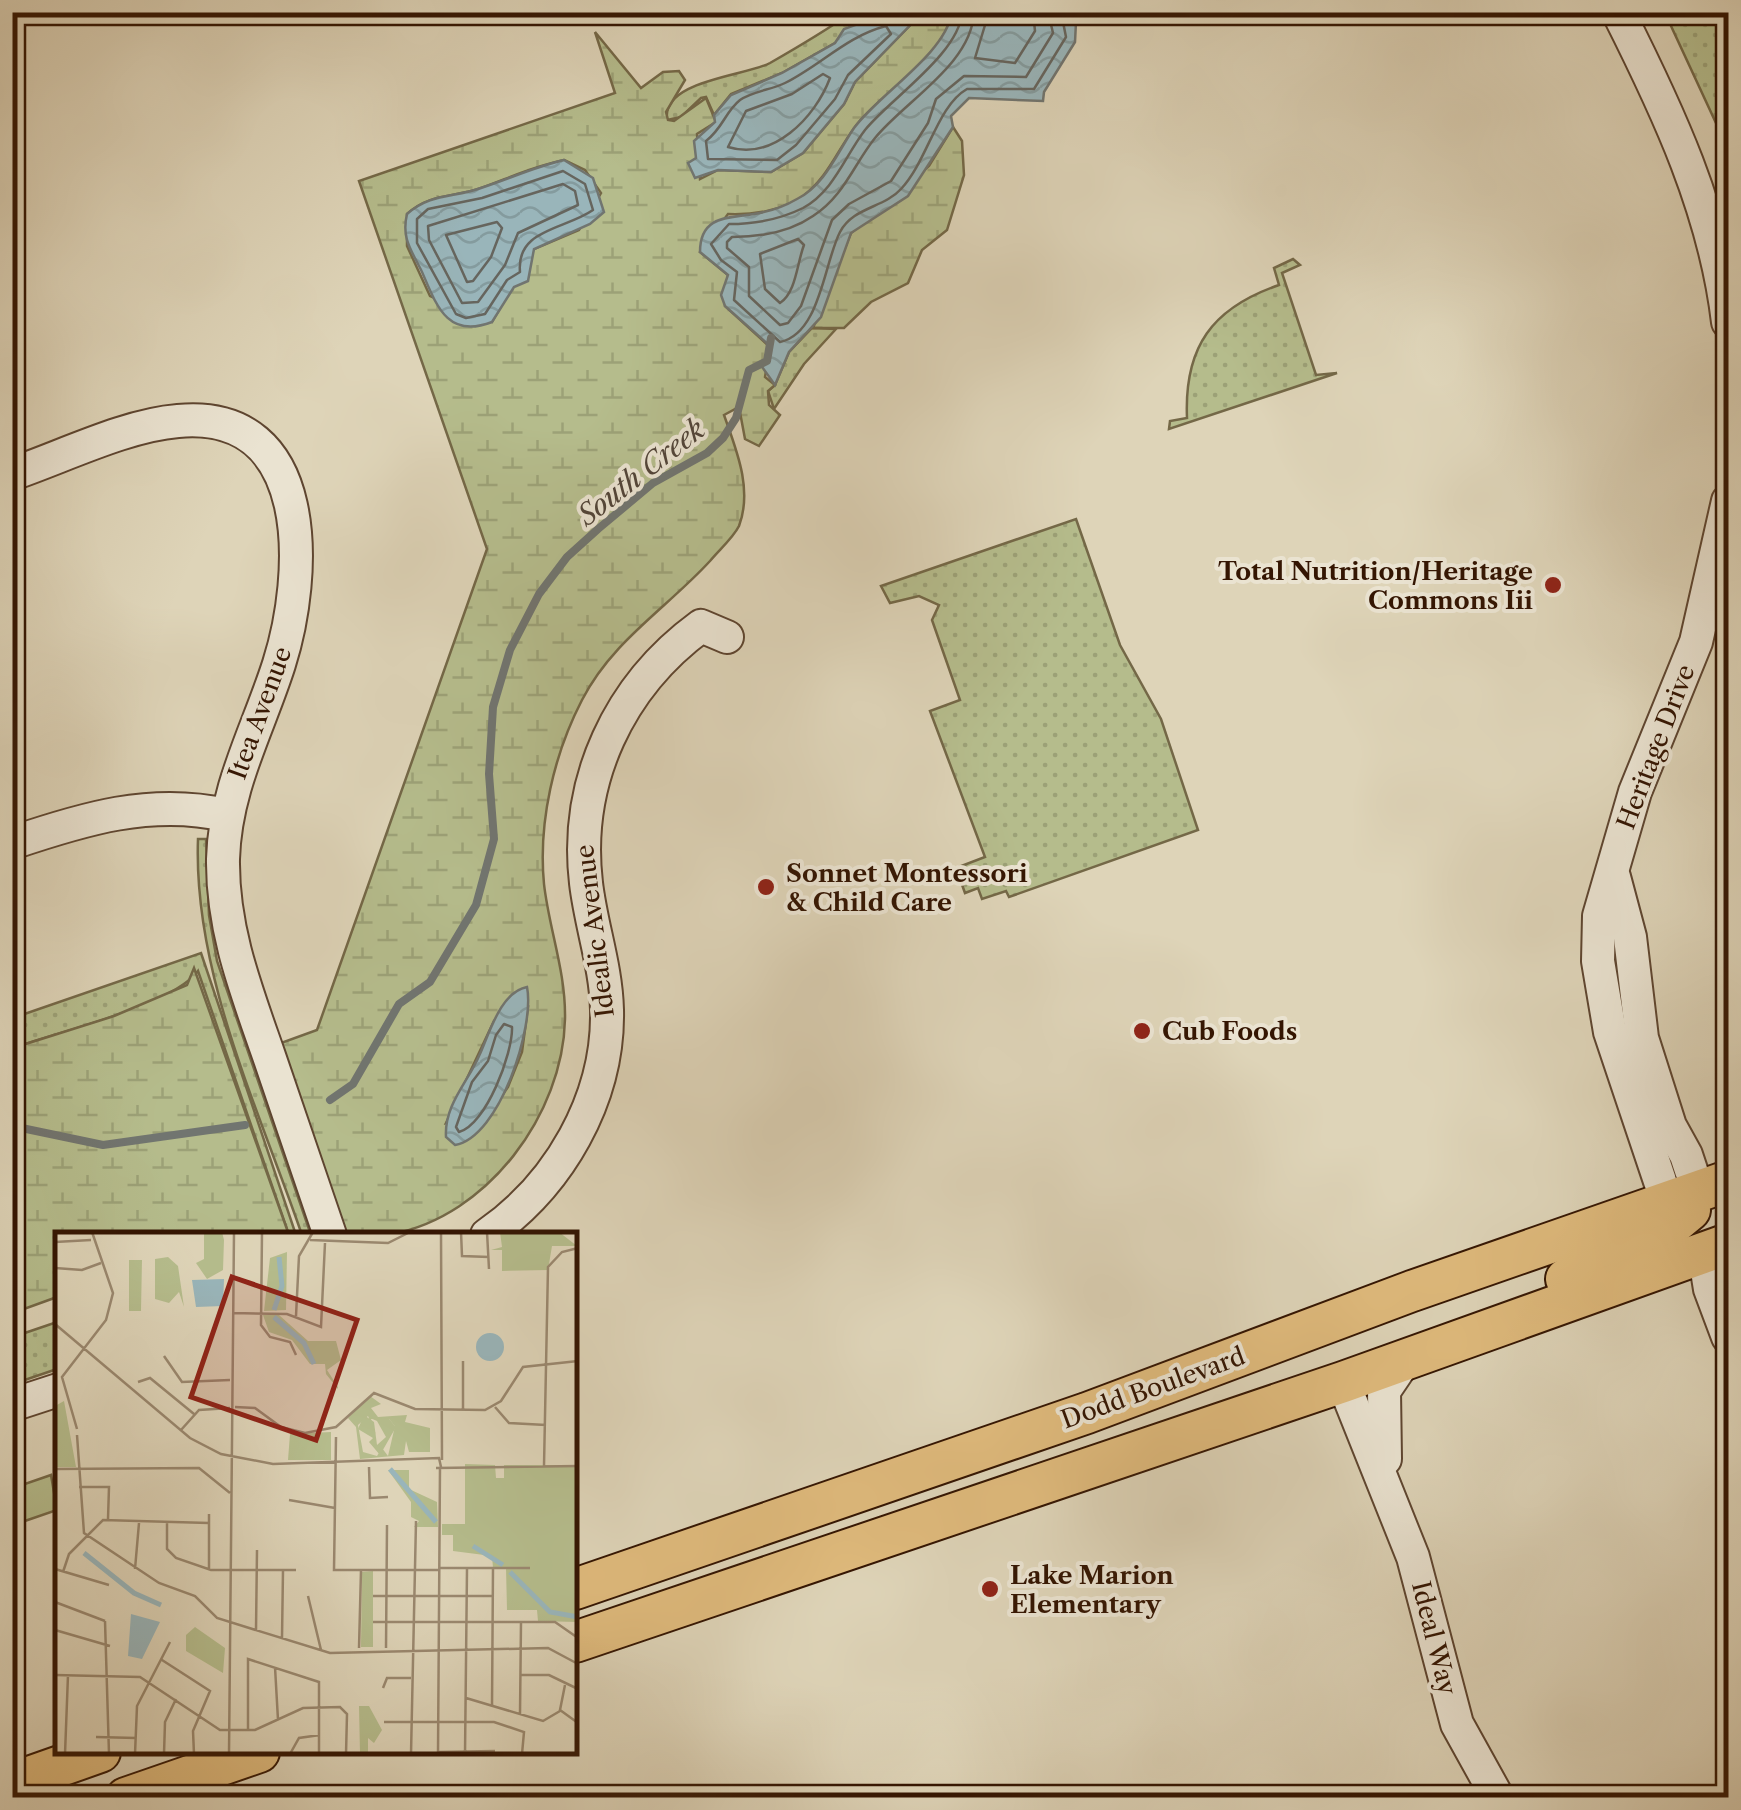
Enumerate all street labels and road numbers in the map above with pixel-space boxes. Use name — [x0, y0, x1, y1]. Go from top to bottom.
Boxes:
street label: Itea Avenue — [222, 642, 298, 784]
street label: Heritage Drive — [1610, 660, 1702, 834]
street label: Idealic Avenue — [569, 843, 621, 1019]
street label: Dodd Boulevard — [1057, 1340, 1249, 1436]
street label: Ideal Way — [1405, 1578, 1463, 1699]

